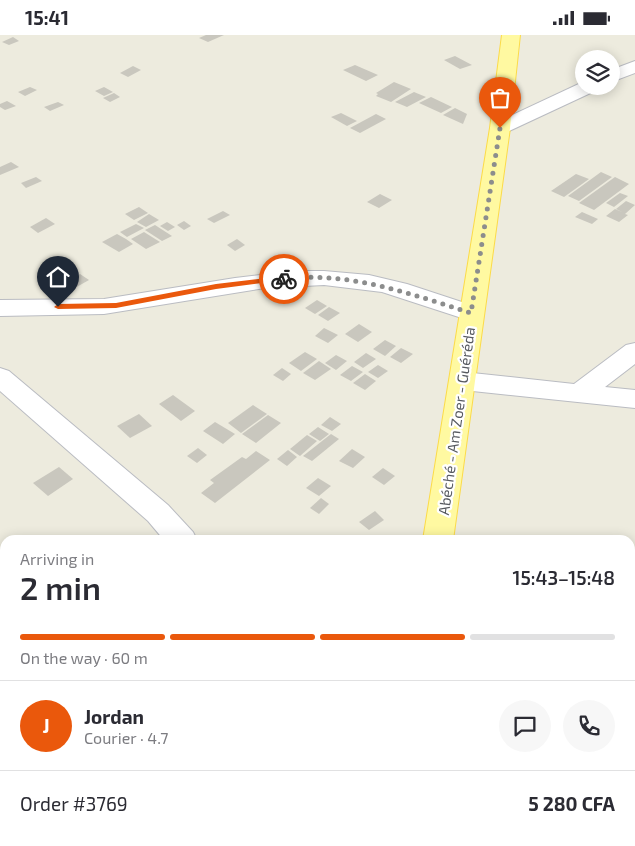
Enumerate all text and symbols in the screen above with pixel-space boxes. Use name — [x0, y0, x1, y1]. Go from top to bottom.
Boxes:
text: 15:41 — [25, 6, 69, 29]
map controls — [575, 50, 620, 95]
button: layers — [575, 50, 620, 95]
pin — [479, 77, 521, 128]
icon: bag — [486, 84, 514, 112]
courier — [259, 254, 309, 304]
pin — [37, 256, 79, 307]
icon: home — [44, 263, 72, 291]
icon: bike — [270, 265, 298, 293]
street label: Abéché - Am Zoer - Guéréda — [434, 326, 478, 516]
text: Arriving in — [20, 549, 94, 568]
text: 15:43–15:48 — [512, 566, 615, 589]
text: 2 min — [20, 568, 101, 606]
text: On the way · 60 m — [20, 648, 148, 667]
button: chat — [499, 700, 551, 752]
button: phone — [563, 700, 615, 752]
text: Jordan — [84, 705, 144, 728]
text: J — [42, 714, 50, 737]
text: Courier · 4.7 — [84, 728, 168, 747]
text: Order #3769 — [20, 792, 128, 815]
text: 5 280 CFA — [528, 792, 615, 815]

